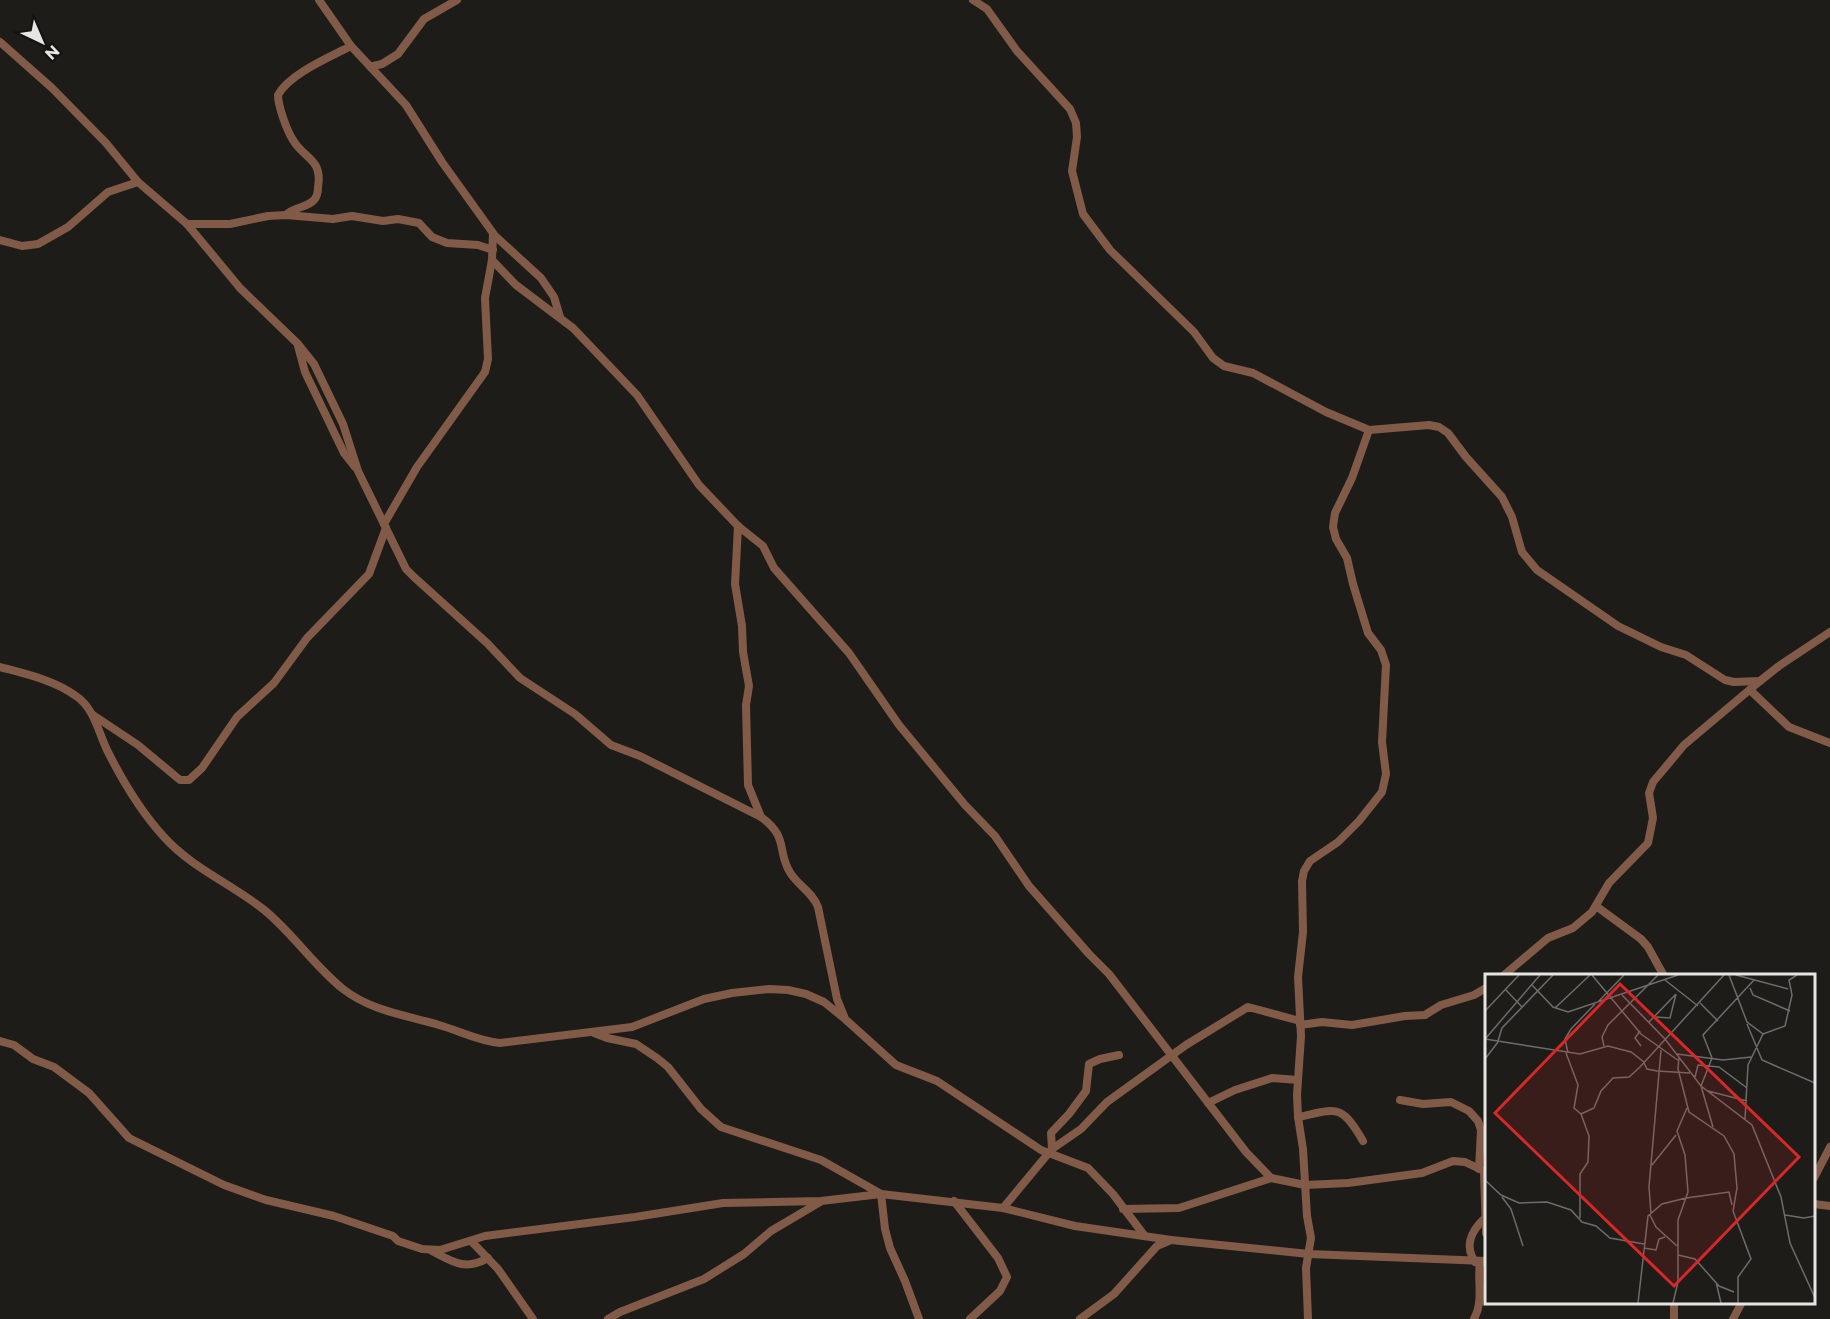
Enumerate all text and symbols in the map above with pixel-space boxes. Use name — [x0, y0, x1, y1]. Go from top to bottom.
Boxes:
north arrow — [12, 12, 72, 72]
text: N — [41, 41, 63, 64]
inset map — [1485, 974, 1815, 1304]

